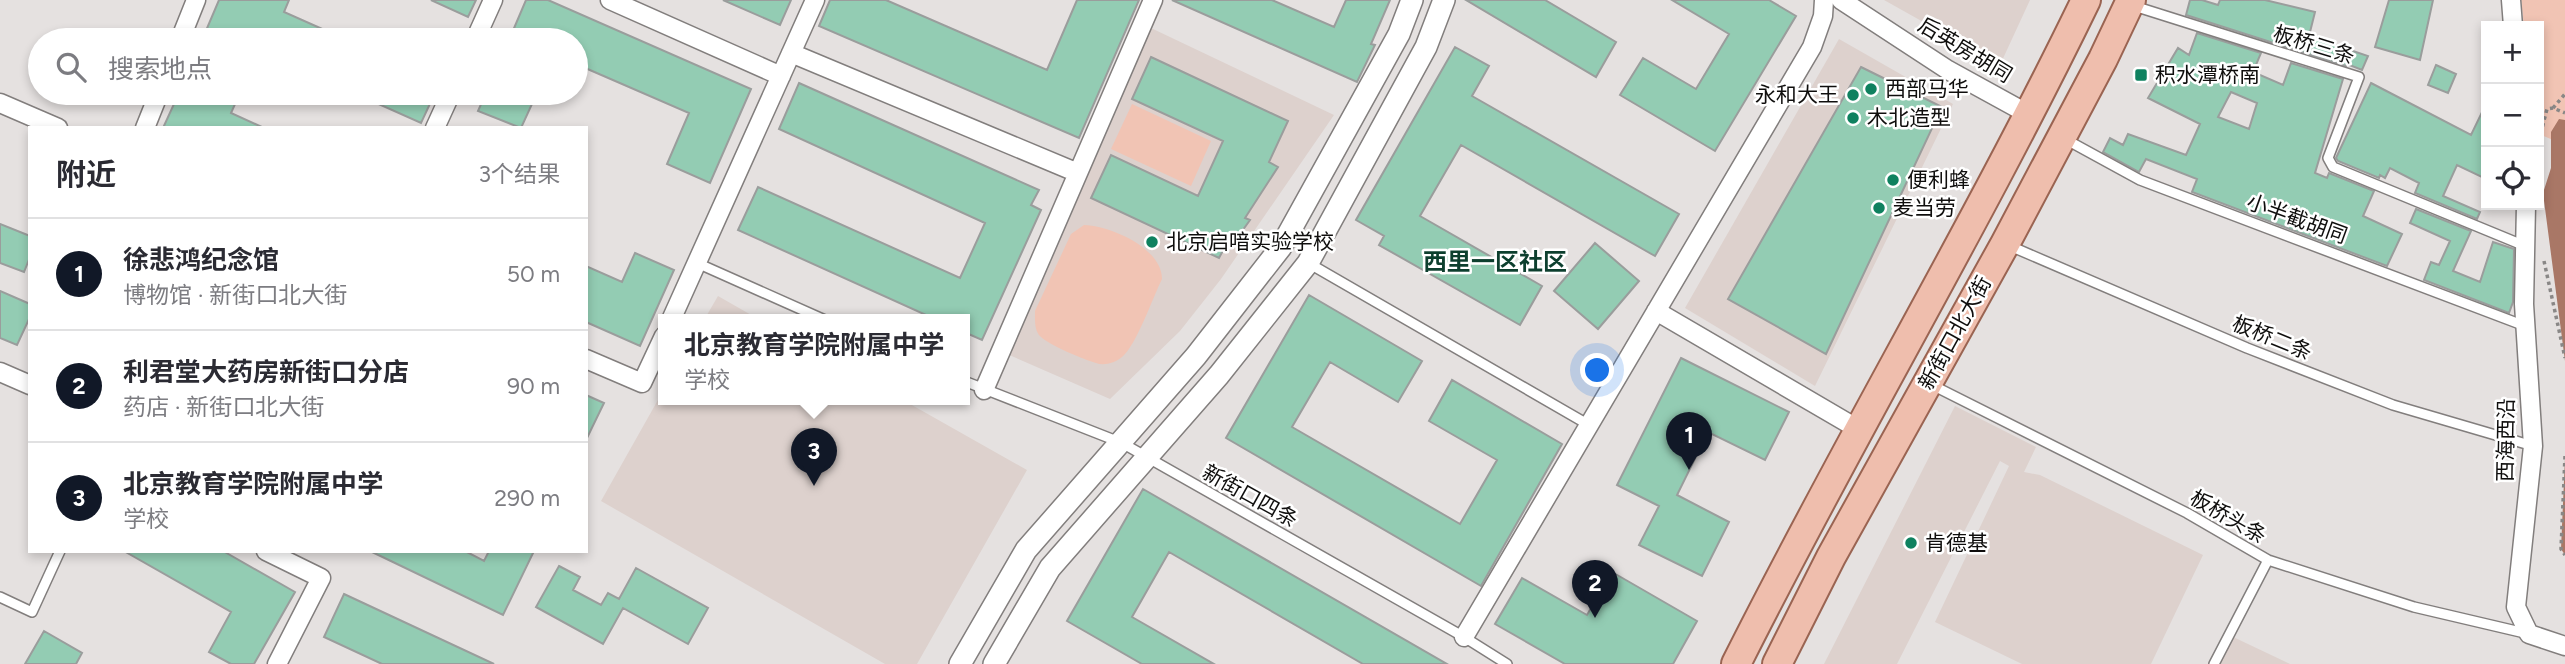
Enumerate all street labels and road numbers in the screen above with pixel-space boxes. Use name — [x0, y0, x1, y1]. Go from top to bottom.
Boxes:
street label: 后英房胡同 — [1914, 12, 2017, 87]
street label: 板桥三条 — [2270, 20, 2358, 69]
street label: 小半截胡同 — [2244, 189, 2351, 248]
street label: 新街口北大街 — [1913, 272, 1996, 394]
street label: 板桥二条 — [2229, 310, 2316, 365]
street label: 西海西沿 — [2492, 398, 2519, 482]
street label: 新街口四条 — [1198, 459, 1302, 532]
street label: 板桥头条 — [2186, 485, 2271, 548]

